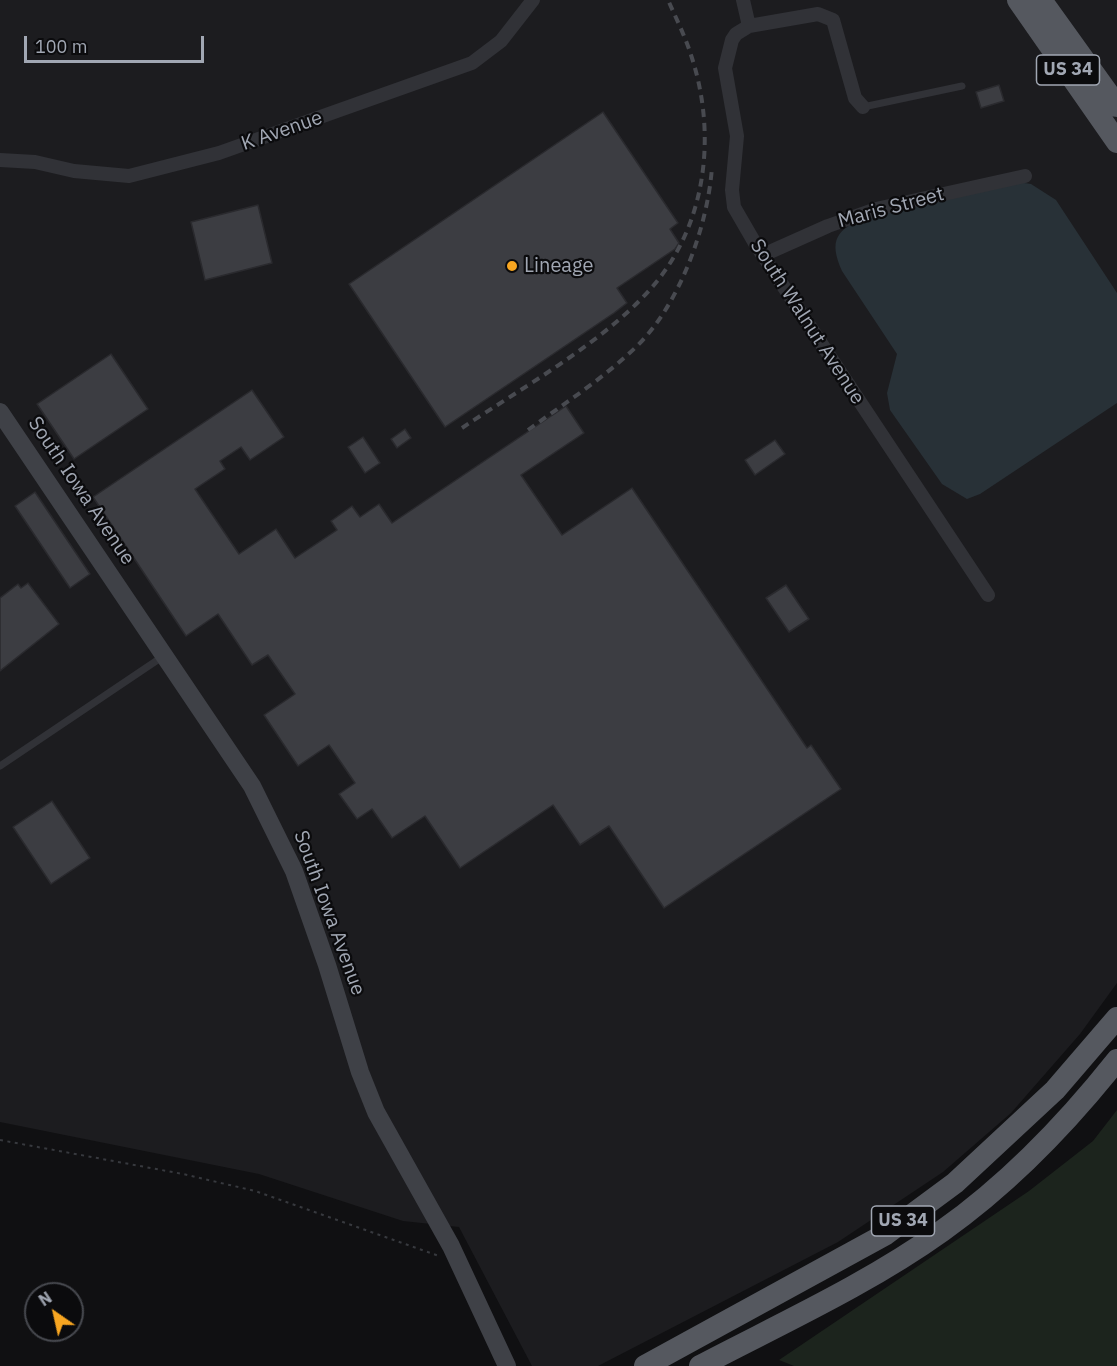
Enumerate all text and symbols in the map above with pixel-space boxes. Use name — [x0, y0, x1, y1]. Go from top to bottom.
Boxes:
scale bar — [27, 24, 207, 62]
text: 100 m — [35, 35, 87, 58]
road number: US 34 — [1036, 55, 1100, 85]
street label: K Avenue — [238, 106, 326, 156]
street label: Maris Street — [835, 182, 947, 234]
street label: South Walnut Avenue — [745, 235, 869, 409]
place label: Lineage — [524, 254, 593, 278]
marker: Lineage — [505, 259, 519, 273]
street label: South Iowa Avenue — [23, 412, 139, 570]
street label: South Iowa Avenue — [288, 827, 370, 999]
road number: US 34 — [872, 1206, 934, 1236]
north arrow — [24, 1282, 84, 1342]
text: N — [35, 1287, 55, 1310]

